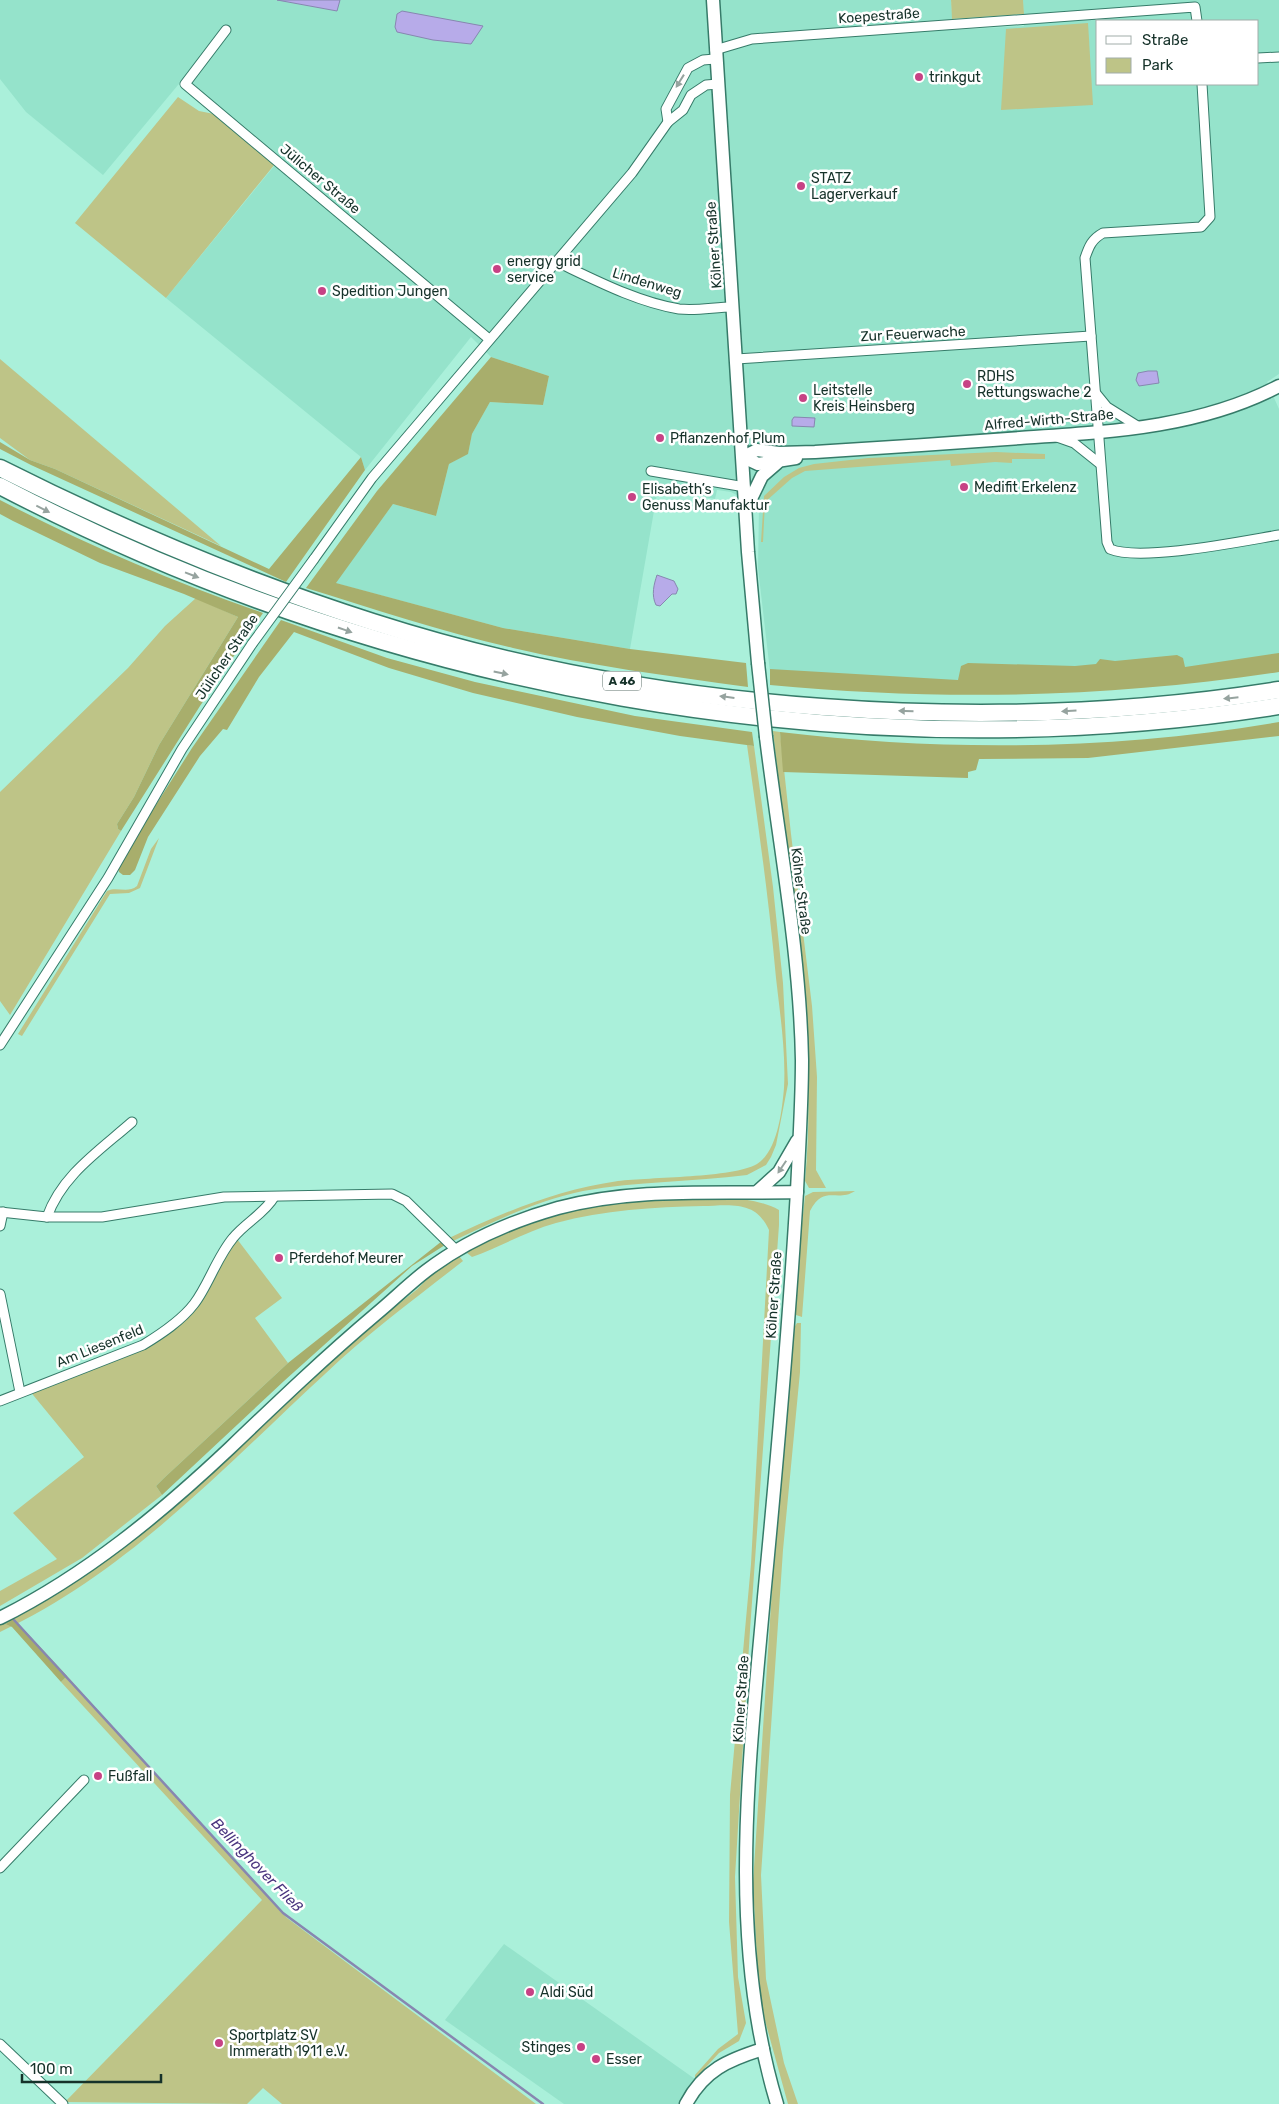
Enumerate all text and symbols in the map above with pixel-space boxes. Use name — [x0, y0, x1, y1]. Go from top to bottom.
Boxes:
street label: Koepestraße — [838, 5, 920, 27]
legend — [1096, 20, 1259, 85]
text: Straße — [1142, 31, 1188, 49]
text: Park — [1142, 56, 1173, 74]
place label: trinkgut — [929, 69, 981, 86]
marker: trinkgut — [913, 71, 925, 83]
one-way arrow — [676, 75, 685, 88]
street label: Jülicher Straße — [276, 140, 364, 218]
place label: STATZ Lagerverkauf — [811, 170, 898, 203]
marker: STATZ Lagerverkauf — [795, 180, 807, 192]
street label: Kölner Straße — [702, 201, 726, 289]
place label: energy grid service — [507, 253, 581, 286]
marker: energy grid service — [491, 263, 503, 275]
street label: Lindenweg — [610, 264, 684, 302]
place label: Spedition Jungen — [332, 283, 448, 300]
marker: Spedition Jungen — [316, 285, 328, 297]
street label: Zur Feuerwache — [860, 323, 966, 345]
place label: RDHS Rettungswache 2 — [977, 368, 1092, 401]
marker: RDHS Rettungswache 2 — [961, 378, 973, 390]
place label: Leitstelle Kreis Heinsberg — [813, 382, 915, 415]
marker: Leitstelle Kreis Heinsberg — [797, 392, 809, 404]
street label: Alfred-Wirth-Straße — [984, 406, 1114, 434]
place label: Pflanzenhof Plum — [670, 430, 785, 447]
marker: Pflanzenhof Plum — [654, 432, 666, 444]
place label: Medifit Erkelenz — [974, 479, 1077, 496]
place label: Elisabeth’s Genuss Manufaktur — [642, 481, 770, 514]
marker: Medifit Erkelenz — [958, 481, 970, 493]
marker: Elisabeth’s Genuss Manufaktur — [626, 491, 638, 503]
one-way arrow — [36, 505, 50, 513]
one-way arrow — [184, 572, 199, 579]
street label: Jülicher Straße — [192, 611, 262, 703]
one-way arrow — [337, 626, 352, 634]
one-way arrow — [494, 669, 509, 677]
road number: A 46 — [603, 671, 641, 690]
one-way arrow — [719, 693, 735, 701]
one-way arrow — [1222, 694, 1238, 702]
one-way arrow — [898, 707, 914, 715]
one-way arrow — [1061, 707, 1077, 715]
street label: Kölner Straße — [787, 847, 815, 936]
one-way arrow — [777, 1160, 787, 1174]
place label: Pferdehof Meurer — [289, 1250, 404, 1267]
street label: Kölner Straße — [762, 1251, 786, 1339]
marker: Pferdehof Meurer — [273, 1252, 285, 1264]
street label: Am Liesenfeld — [54, 1321, 146, 1371]
street label: Kölner Straße — [729, 1655, 753, 1743]
place label: Fußfall — [108, 1768, 153, 1785]
marker: Fußfall — [92, 1770, 104, 1782]
water label: Bellinghover Fließ — [208, 1814, 307, 1916]
place label: Aldi Süd — [540, 1984, 593, 2001]
marker: Aldi Süd — [524, 1986, 536, 1998]
place label: Sportplatz SV Immerath 1911 e.V. — [229, 2027, 348, 2060]
marker: Sportplatz SV Immerath 1911 e.V. — [213, 2037, 225, 2049]
place label: Stinges — [522, 2039, 571, 2056]
marker: Stinges — [575, 2041, 587, 2053]
place label: Esser — [606, 2051, 643, 2068]
scale bar — [22, 2052, 161, 2084]
marker: Esser — [590, 2053, 602, 2065]
text: 100 m — [30, 2060, 72, 2078]

